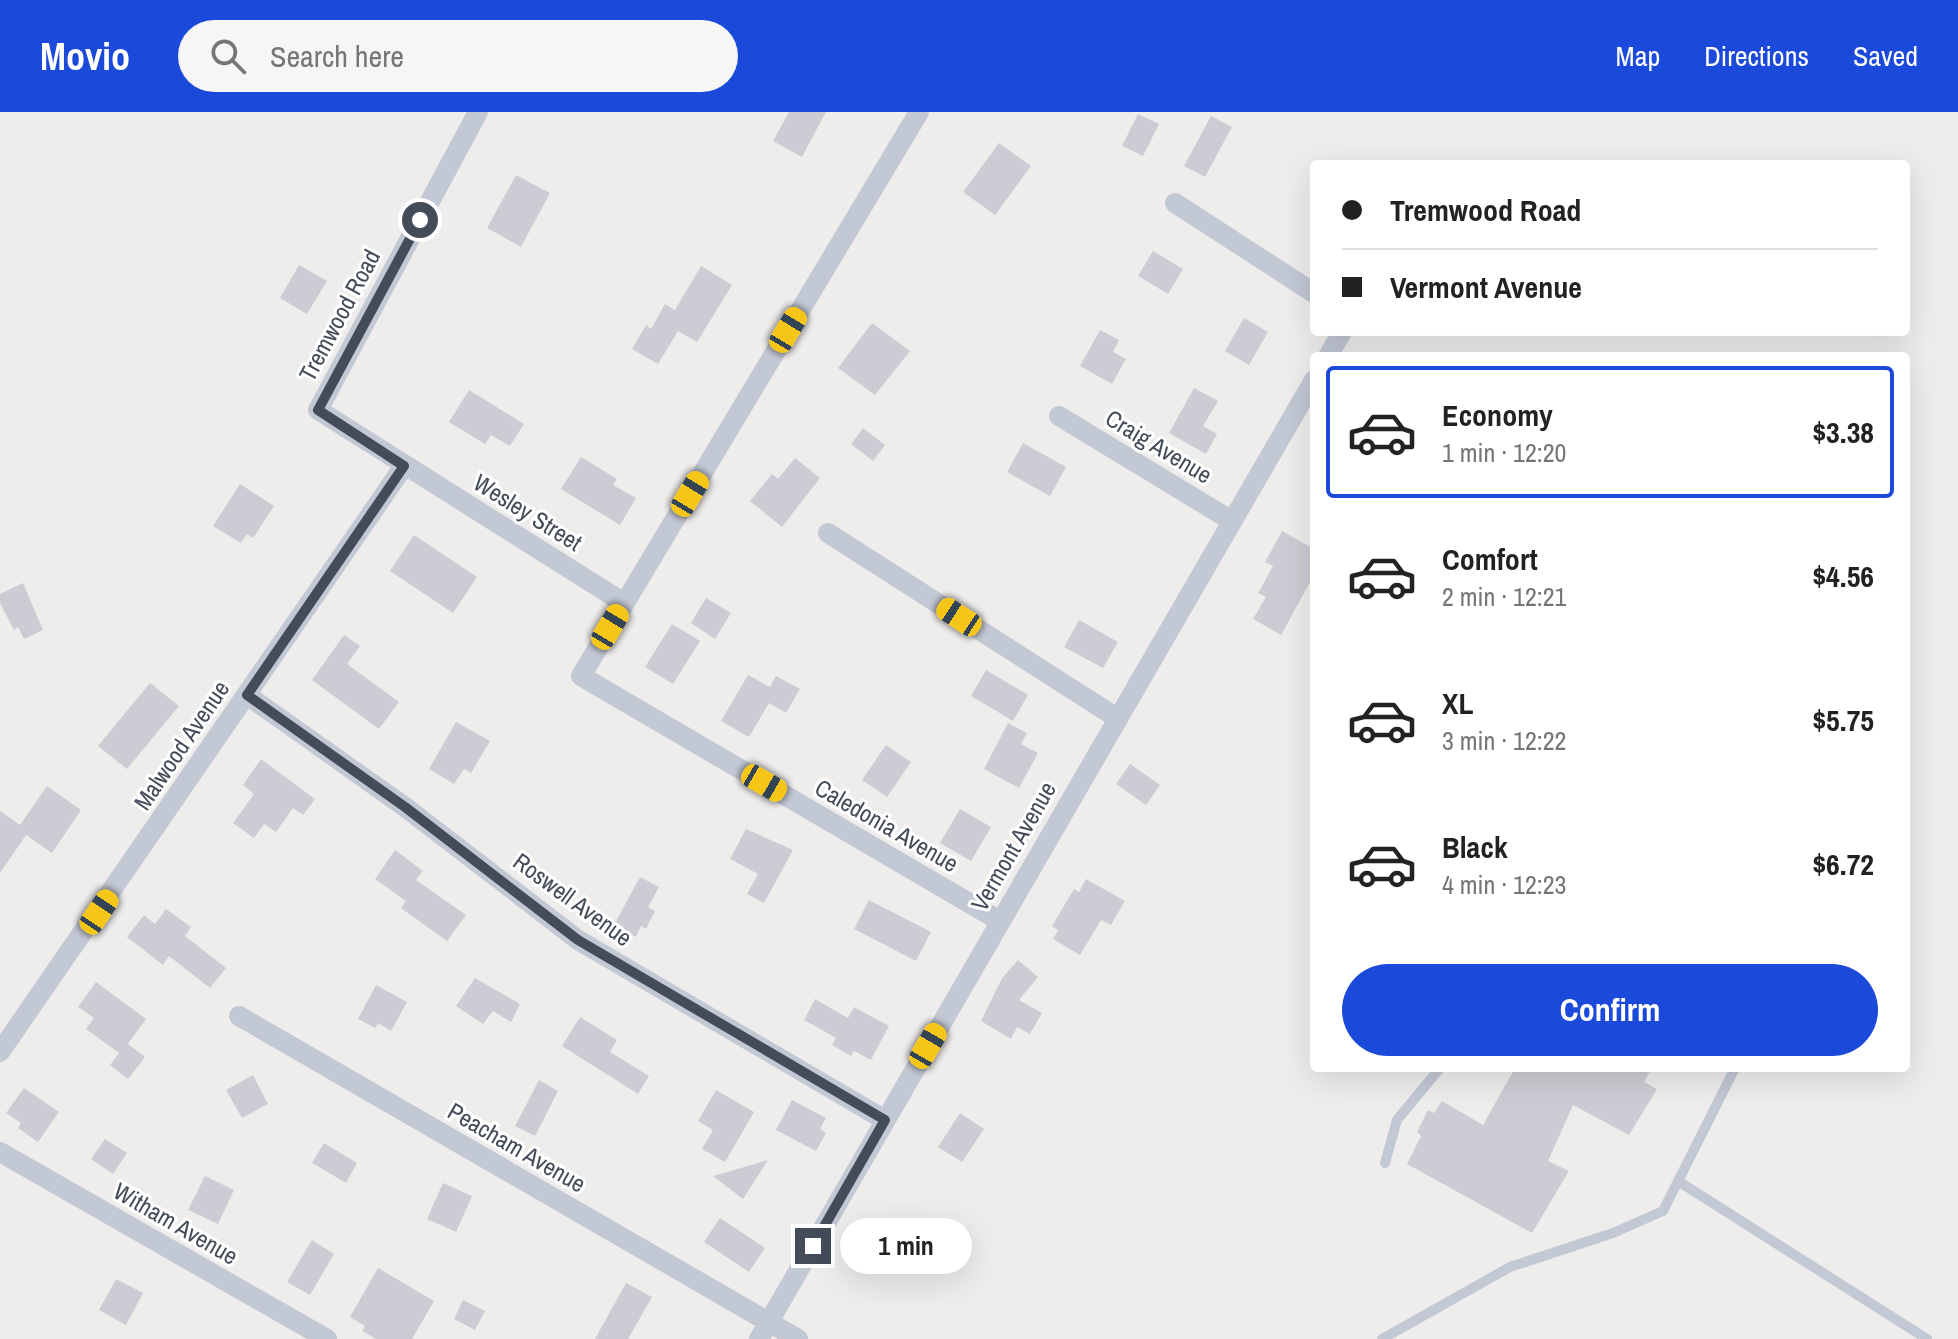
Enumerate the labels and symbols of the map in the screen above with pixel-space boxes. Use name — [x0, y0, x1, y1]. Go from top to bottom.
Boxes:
route start — [402, 202, 438, 238]
street label: Tremwood Road — [291, 244, 387, 386]
car — [765, 303, 811, 357]
street label: Craig Avenue — [1100, 402, 1218, 490]
street label: Wesley Street — [468, 466, 589, 558]
car — [667, 467, 713, 521]
car — [932, 594, 986, 640]
car — [587, 600, 633, 654]
street label: Malwood Avenue — [126, 674, 236, 816]
car — [737, 761, 791, 805]
street label: Caledonia Avenue — [809, 771, 965, 879]
street label: Vermont Avenue — [963, 776, 1063, 916]
street label: Roswell Avenue — [507, 845, 639, 953]
car — [76, 885, 122, 939]
car — [906, 1019, 950, 1073]
street label: Peacham Avenue — [442, 1095, 592, 1199]
street label: Witham Avenue — [108, 1174, 244, 1272]
callout: 1 min — [841, 1218, 973, 1274]
route end — [795, 1228, 831, 1264]

